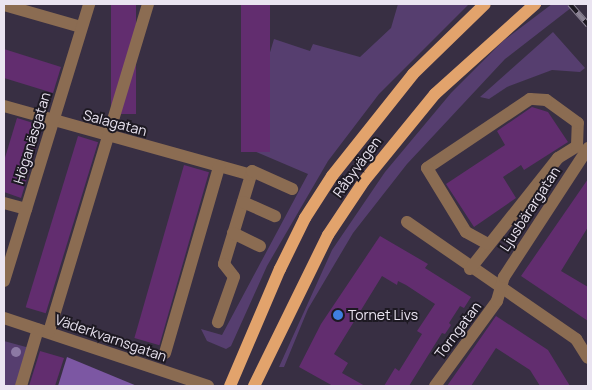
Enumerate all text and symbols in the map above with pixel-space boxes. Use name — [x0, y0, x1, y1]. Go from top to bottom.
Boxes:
street label: Höganäsgatan — [10, 90, 54, 186]
street label: Salagatan — [81, 106, 149, 140]
street label: Råbyvägen — [329, 133, 385, 201]
street label: Ljusbärargatan — [496, 164, 564, 254]
street label: Torngatan — [431, 298, 485, 362]
place label: Tornet Livs — [348, 307, 418, 323]
marker: Tornet Livs — [332, 309, 344, 321]
street label: Väderkvarnsgatan — [53, 311, 169, 365]

